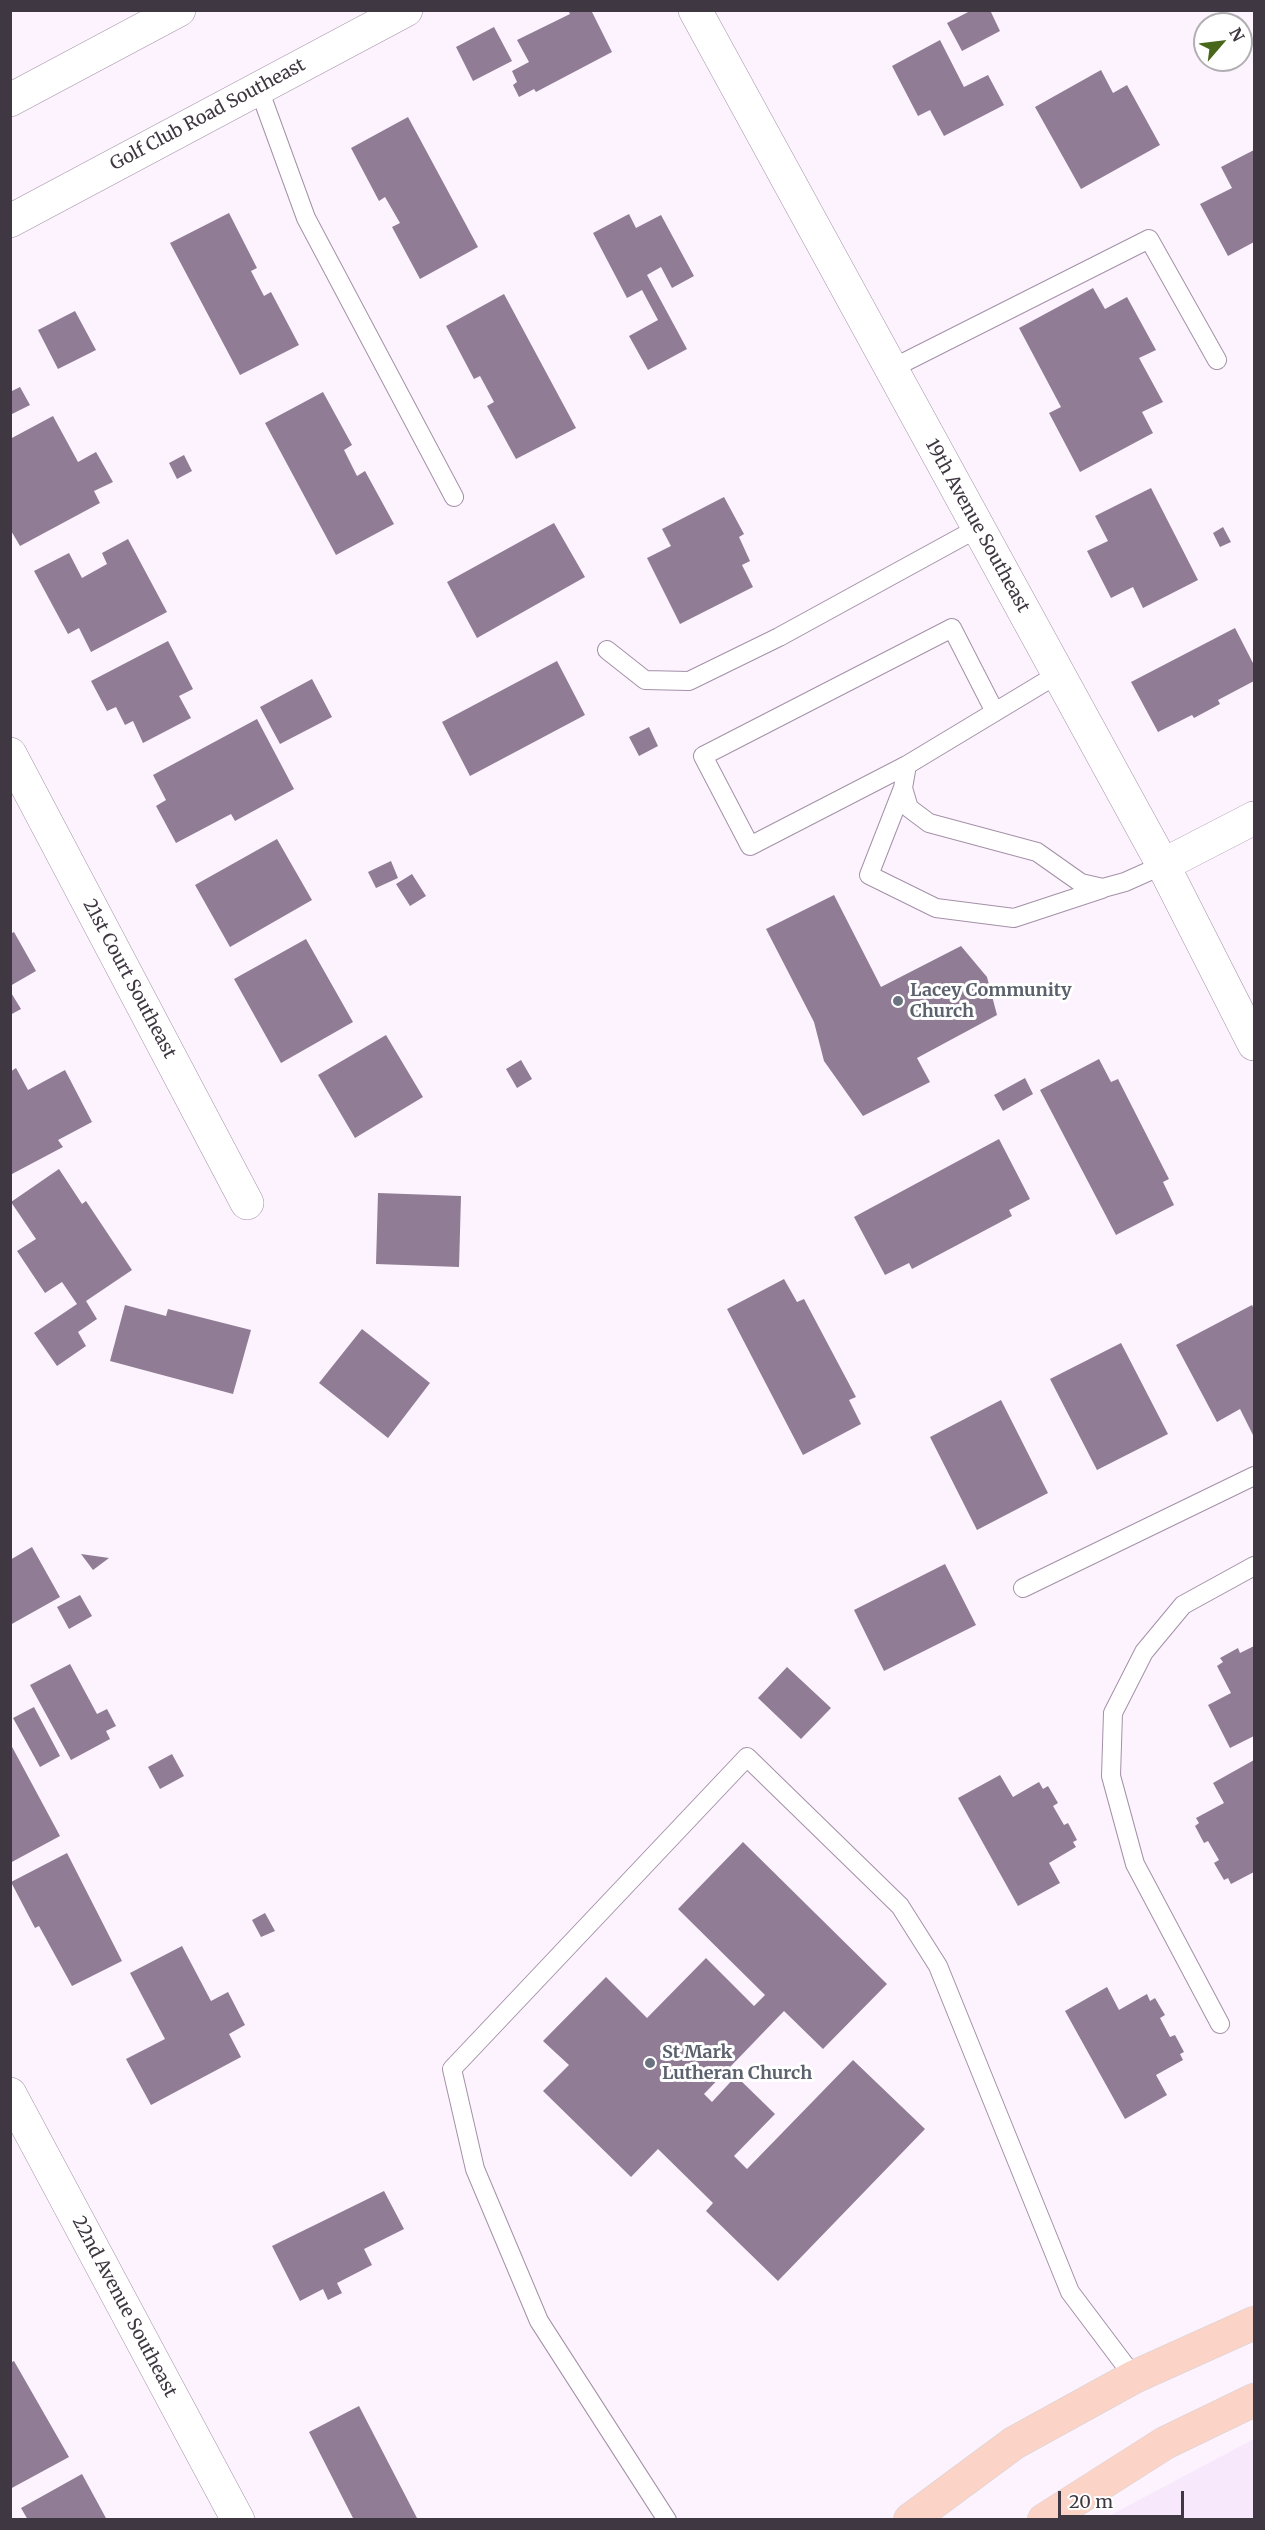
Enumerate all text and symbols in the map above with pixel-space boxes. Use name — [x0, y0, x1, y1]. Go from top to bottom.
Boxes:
north arrow — [1193, 12, 1253, 72]
text: N — [1225, 24, 1249, 45]
street label: Golf Club Road Southeast — [107, 54, 309, 176]
street label: 19th Avenue Southeast — [920, 436, 1034, 616]
street label: 21st Court Southeast — [78, 896, 180, 1062]
place label: Lacey Community Church — [910, 980, 1072, 1022]
marker: Lacey Community Church — [891, 994, 905, 1008]
place label: St Mark Lutheran Church — [662, 2042, 812, 2084]
marker: St Mark Lutheran Church — [643, 2056, 657, 2070]
street label: 22nd Avenue Southeast — [67, 2213, 181, 2401]
scale bar — [1061, 2479, 1187, 2517]
text: 20 m — [1069, 2490, 1113, 2513]

